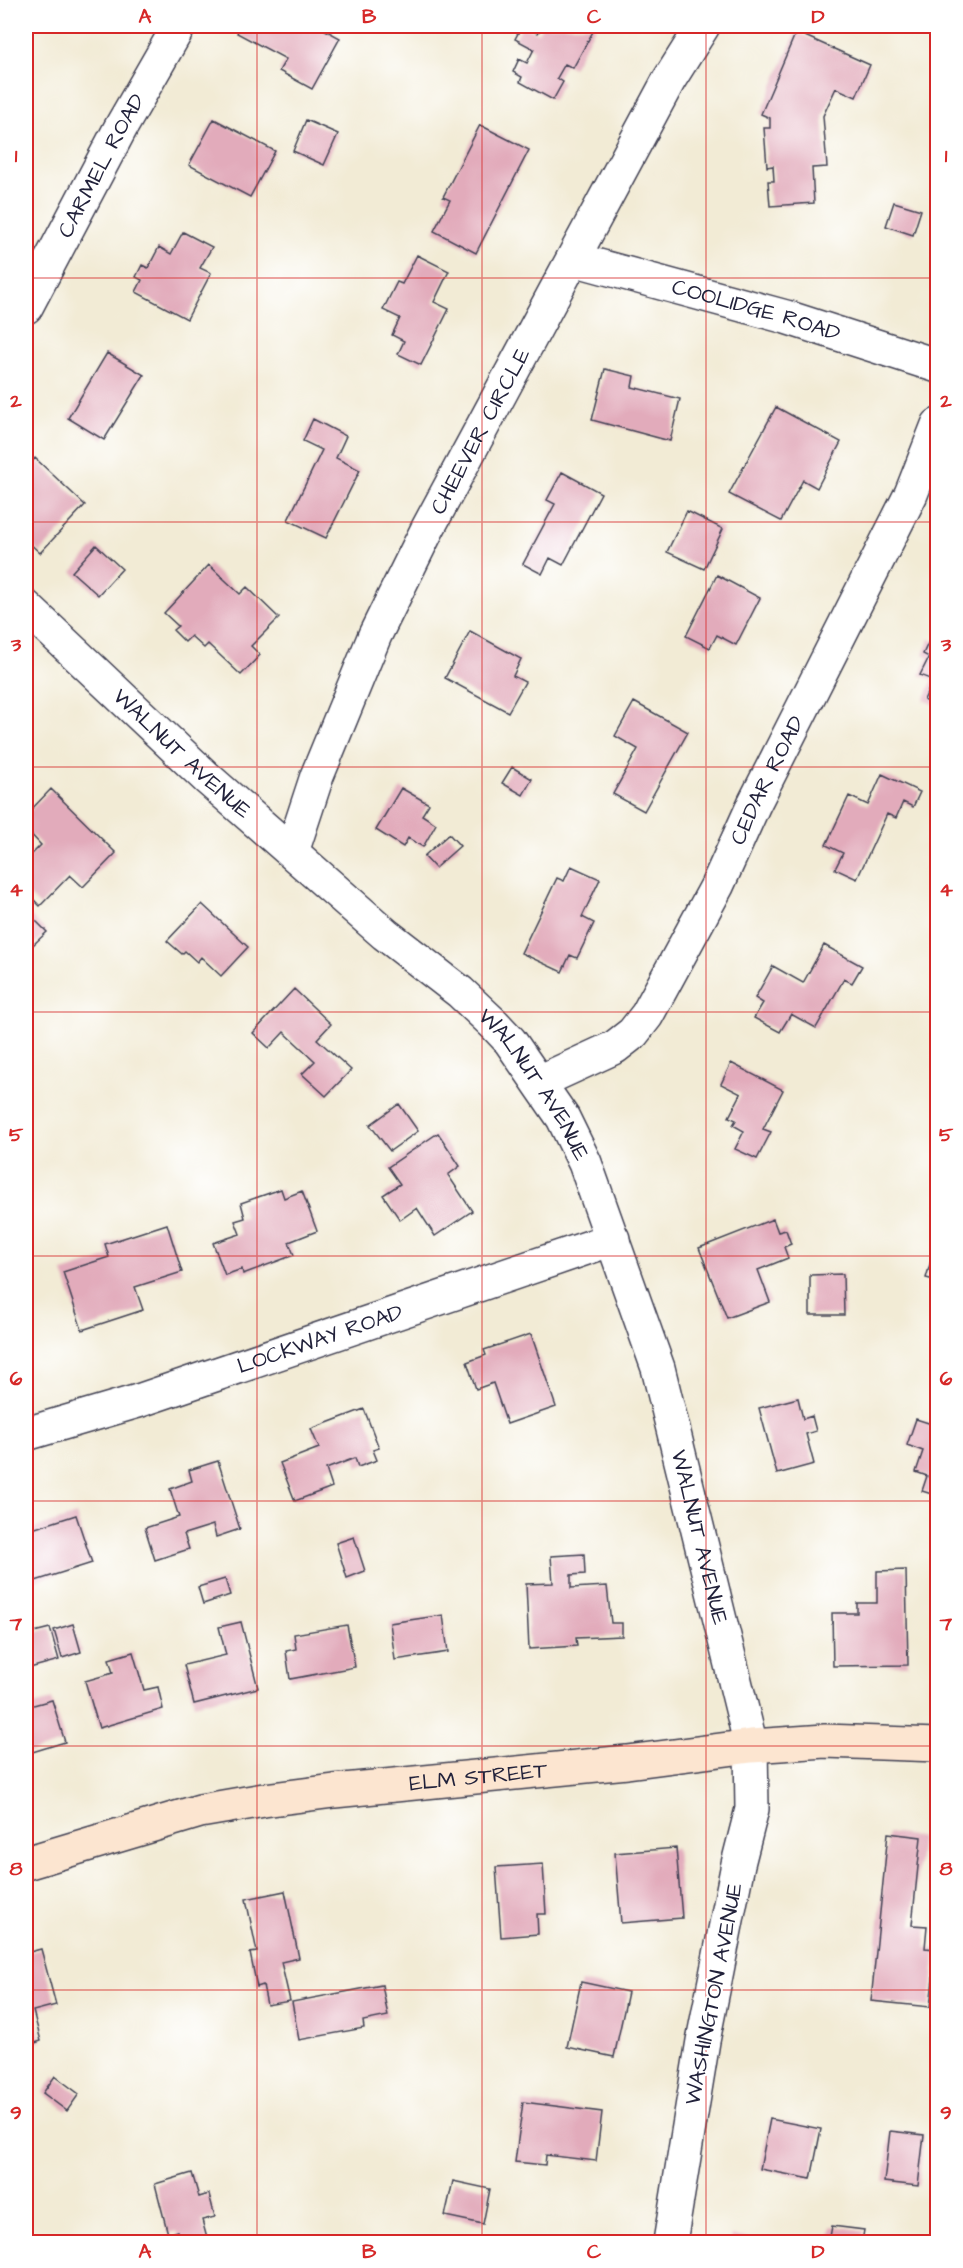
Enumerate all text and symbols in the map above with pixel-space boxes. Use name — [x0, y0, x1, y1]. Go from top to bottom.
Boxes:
text: A — [139, 3, 152, 31]
text: B — [362, 3, 377, 31]
text: C — [587, 3, 602, 31]
text: D — [812, 3, 825, 31]
street label: CARMEL ROAD — [50, 88, 152, 243]
text: 1 — [15, 142, 18, 170]
text: 1 — [945, 142, 948, 170]
street label: COOLIDGE ROAD — [668, 271, 844, 349]
street label: CHEEVER CIRCLE — [423, 342, 538, 520]
text: 2 — [9, 387, 22, 415]
text: 2 — [939, 387, 952, 415]
text: 3 — [10, 631, 22, 659]
text: 3 — [940, 631, 952, 659]
street label: WALNUT AVENUE — [106, 681, 258, 826]
street label: CEDAR ROAD — [722, 710, 812, 850]
text: 4 — [9, 876, 23, 904]
text: 4 — [939, 876, 953, 904]
street label: WALNUT AVENUE — [471, 1001, 597, 1166]
text: 5 — [9, 1121, 24, 1149]
text: 5 — [939, 1121, 954, 1149]
street label: LOCKWAY ROAD — [233, 1296, 407, 1382]
text: 6 — [10, 1365, 23, 1393]
text: 6 — [940, 1365, 953, 1393]
street label: WALNUT AVENUE — [663, 1447, 736, 1628]
text: 7 — [9, 1610, 23, 1638]
text: 7 — [939, 1610, 953, 1638]
street label: ELM STREET — [408, 1754, 549, 1799]
text: 8 — [10, 1855, 23, 1883]
text: 8 — [940, 1855, 953, 1883]
street label: WASHINGTON AVENUE — [677, 1880, 751, 2108]
text: 9 — [10, 2099, 22, 2127]
text: 9 — [940, 2099, 952, 2127]
text: A — [139, 2238, 152, 2266]
text: B — [362, 2238, 377, 2266]
text: C — [587, 2238, 602, 2266]
text: D — [812, 2238, 825, 2266]

